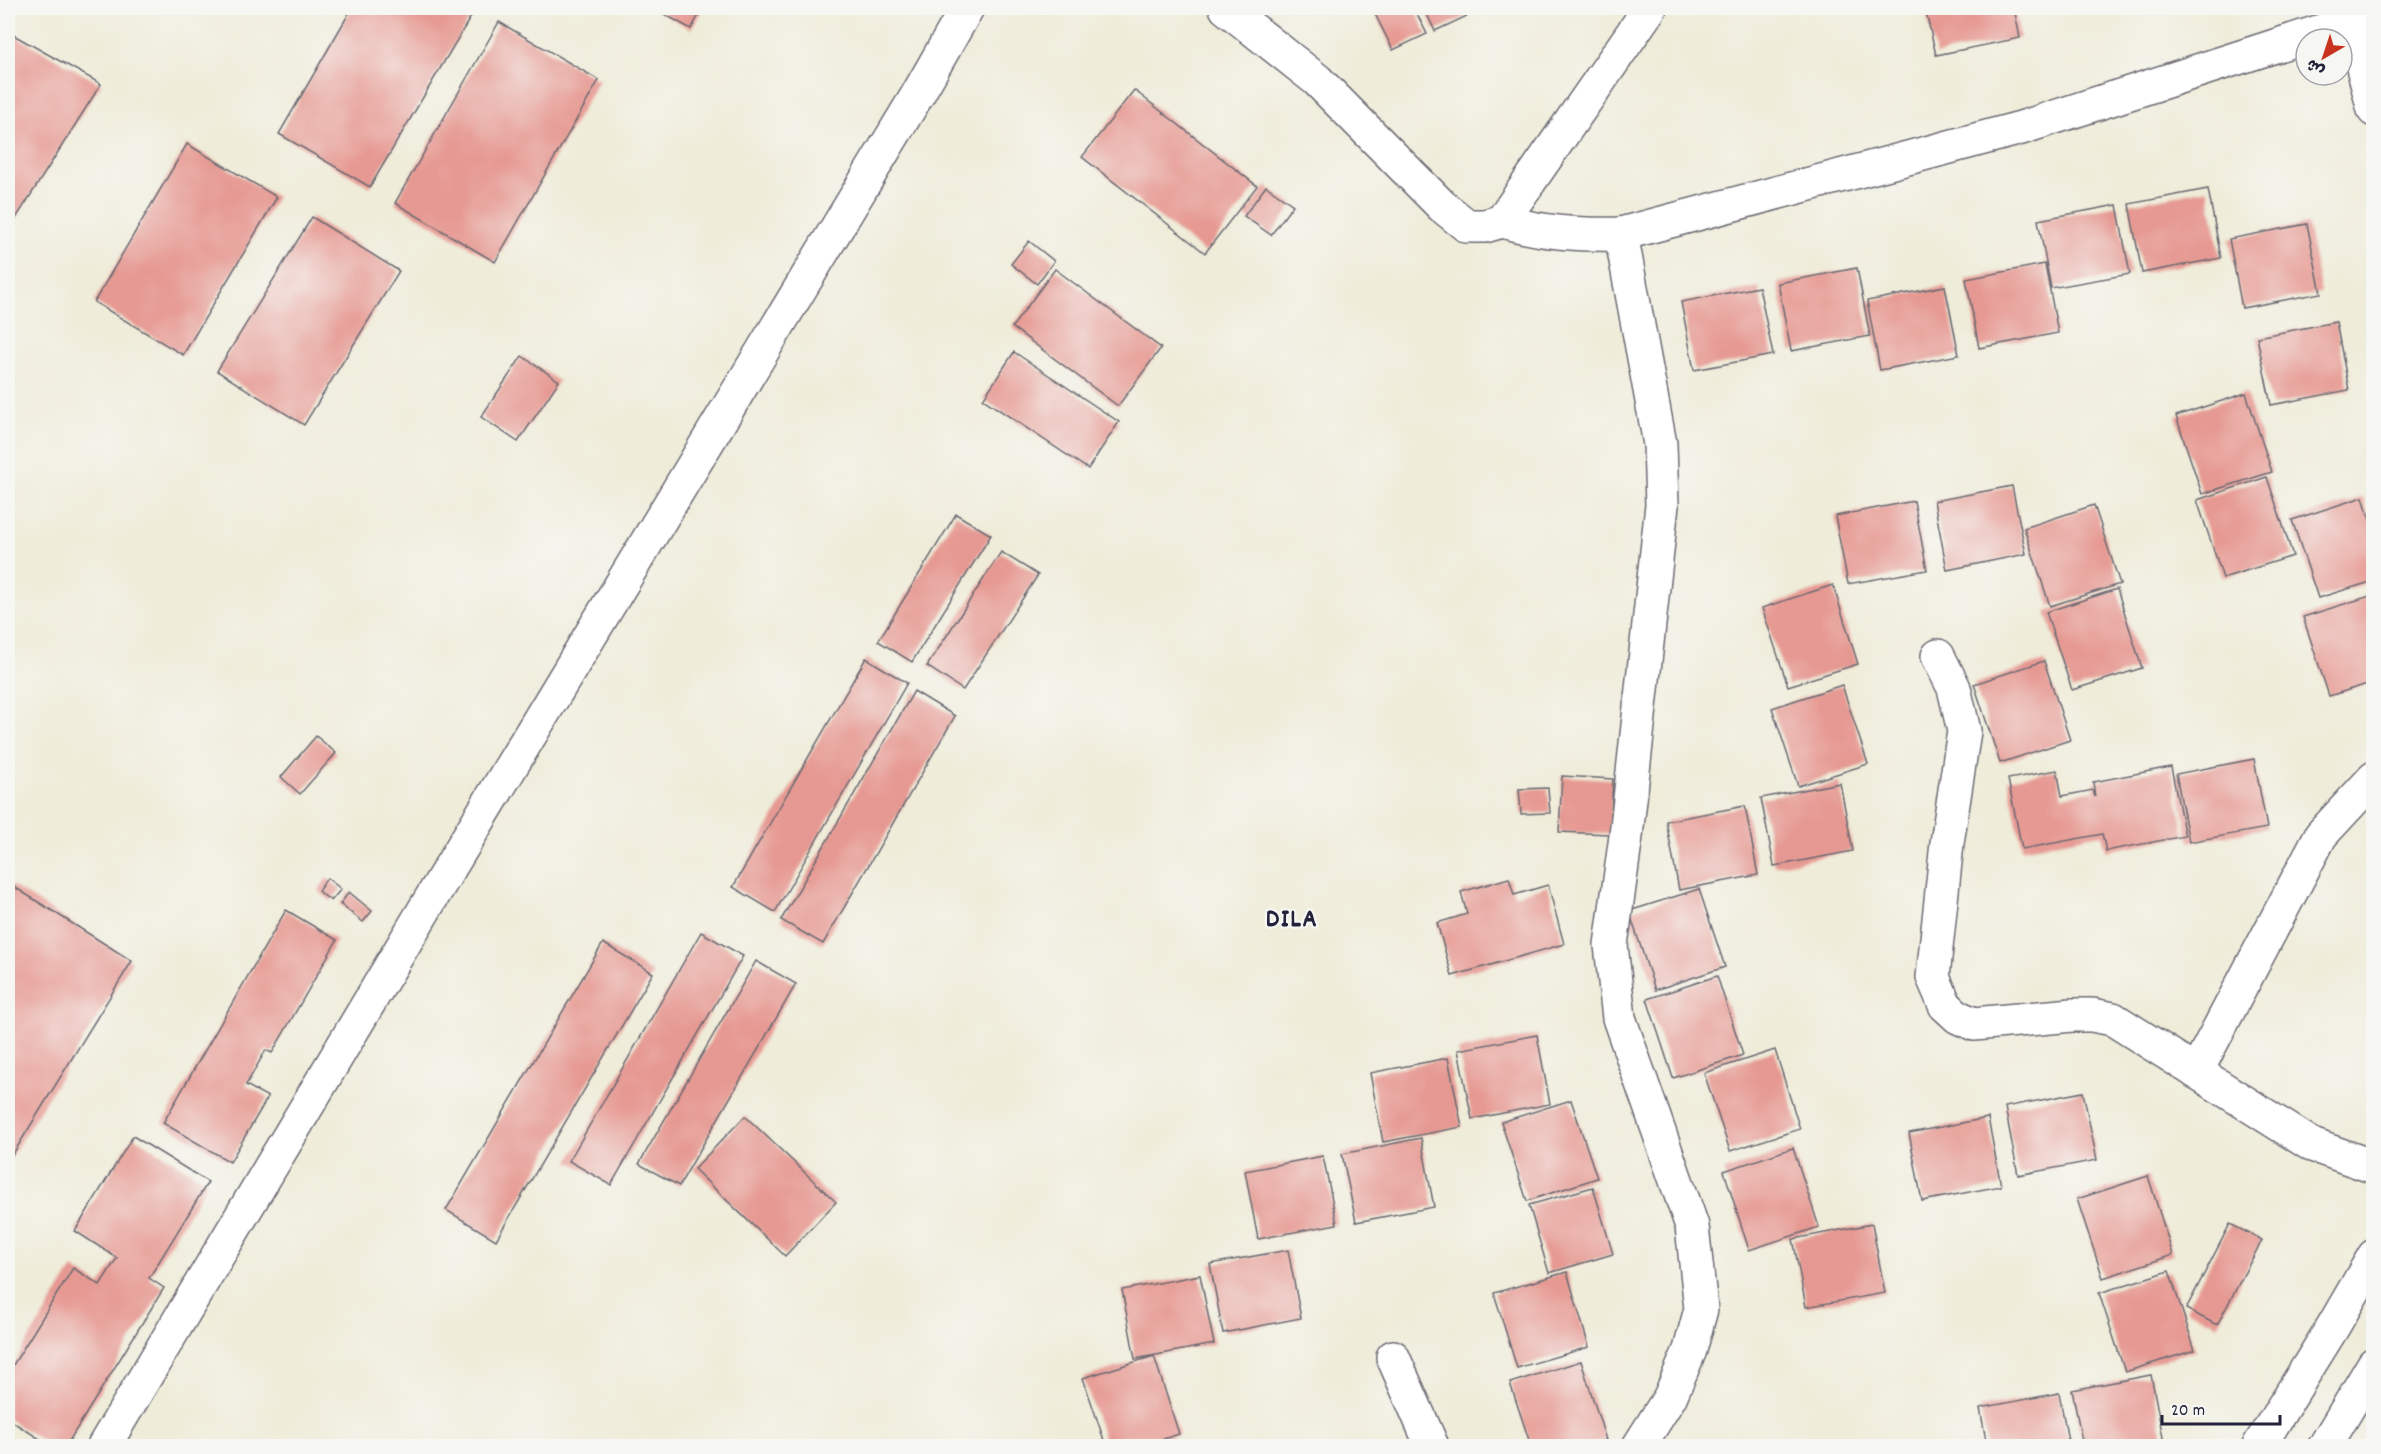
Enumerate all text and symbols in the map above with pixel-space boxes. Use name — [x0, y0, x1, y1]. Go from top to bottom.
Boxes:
north arrow — [2294, 27, 2354, 87]
text: ش — [2302, 52, 2330, 81]
district label: DILA — [1266, 902, 1318, 939]
scale bar — [2162, 1388, 2280, 1426]
text: 20 m — [2171, 1399, 2205, 1424]

